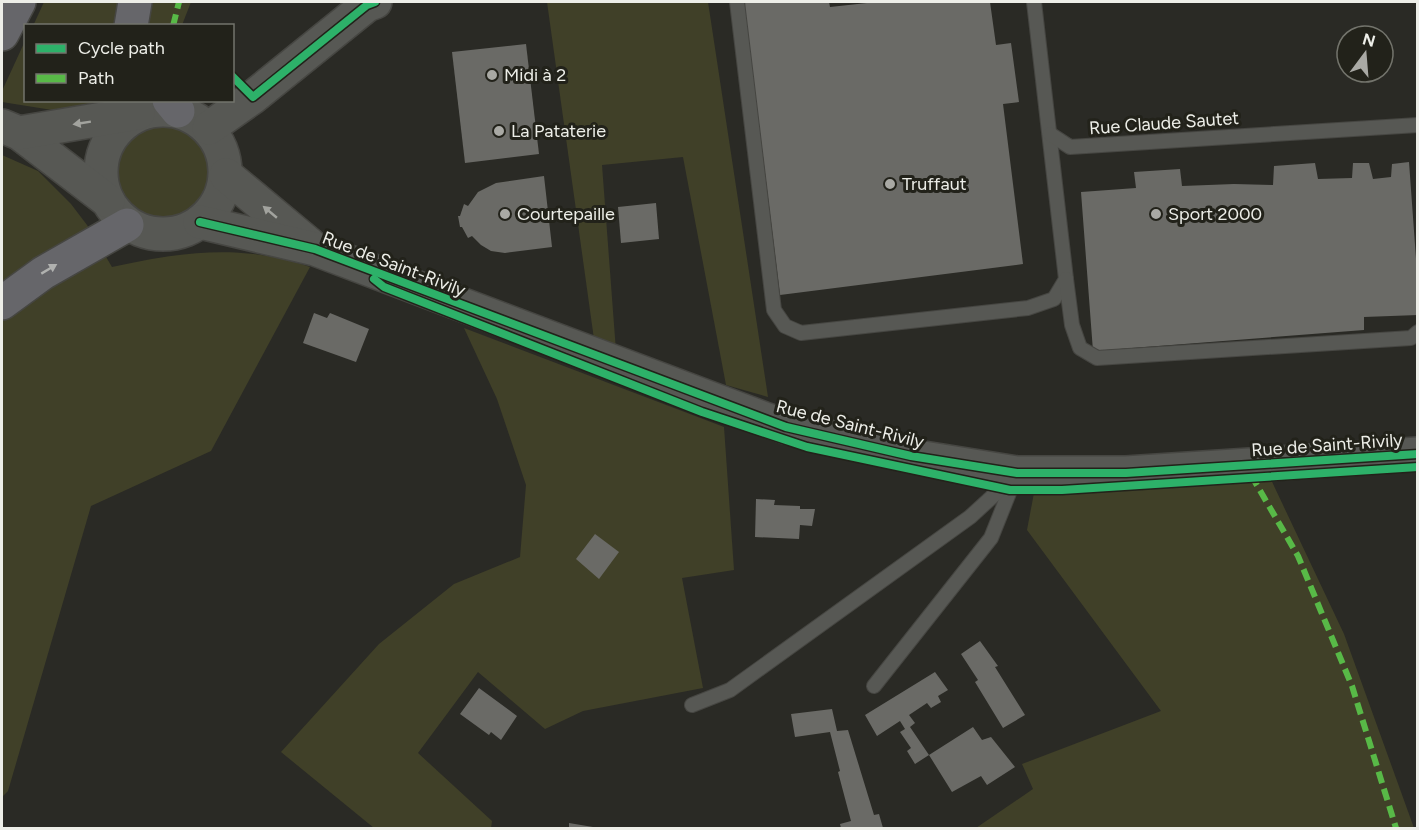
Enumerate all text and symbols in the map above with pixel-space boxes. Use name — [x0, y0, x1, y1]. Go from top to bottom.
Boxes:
legend — [24, 24, 234, 102]
north arrow — [1335, 24, 1395, 84]
text: N — [1360, 29, 1378, 51]
text: Cycle path — [78, 37, 165, 59]
place label: Midi à 2 — [504, 64, 566, 86]
text: Path — [78, 67, 114, 89]
marker: Midi à 2 — [485, 68, 499, 82]
street label: Rue Claude Sautet — [1088, 107, 1240, 139]
one-way arrow — [72, 118, 91, 127]
place label: La Pataterie — [511, 120, 606, 142]
marker: La Pataterie — [492, 124, 506, 138]
place label: Truffaut — [902, 173, 967, 195]
marker: Truffaut — [883, 177, 897, 191]
place label: Courtepaille — [517, 203, 615, 225]
place label: Sport 2000 — [1168, 203, 1262, 225]
one-way arrow — [263, 206, 278, 219]
marker: Courtepaille — [498, 207, 512, 221]
marker: Sport 2000 — [1149, 207, 1163, 221]
street label: Rue de Saint-Rivily — [319, 227, 469, 302]
one-way arrow — [41, 264, 57, 275]
street label: Rue de Saint-Rivily — [774, 395, 927, 453]
street label: Rue de Saint-Rivily — [1251, 429, 1404, 461]

